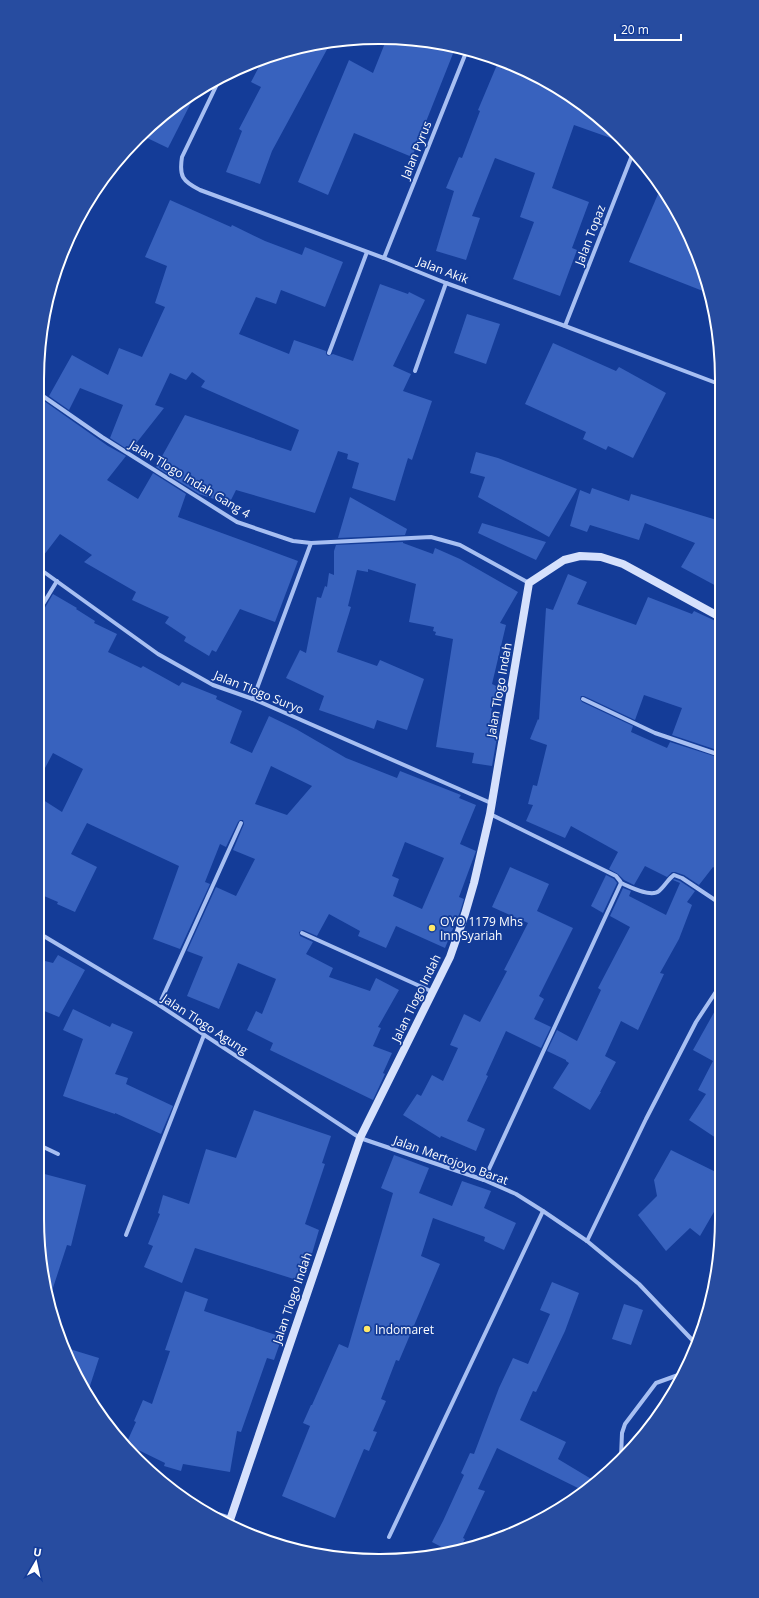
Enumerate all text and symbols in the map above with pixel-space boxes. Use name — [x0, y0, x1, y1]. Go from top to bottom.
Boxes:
scale bar — [615, 16, 681, 42]
text: 20 m — [621, 21, 649, 38]
street label: Jalan Pyrus — [396, 118, 435, 183]
street label: Jalan Topaz — [570, 202, 609, 269]
street label: Jalan Akik — [414, 252, 472, 288]
street label: Jalan Tlogo Indah Gang 4 — [126, 436, 254, 522]
street label: Jalan Tlogo Indah — [482, 641, 516, 740]
street label: Jalan Tlogo Suryo — [210, 666, 307, 718]
place label: OYO 1179 Mhs Inn Syariah — [440, 913, 523, 944]
marker: OYO 1179 Mhs Inn Syariah — [427, 923, 437, 933]
street label: Jalan Tlogo Indah — [387, 951, 445, 1046]
street label: Jalan Tlogo Agung — [158, 989, 252, 1058]
street label: Jalan Mertojoyo Barat — [390, 1131, 511, 1189]
street label: Jalan Tlogo Indah — [268, 1250, 316, 1347]
place label: Indomaret — [375, 1321, 434, 1338]
marker: Indomaret — [362, 1324, 372, 1334]
north arrow — [16, 1542, 56, 1582]
text: U — [32, 1544, 43, 1560]

